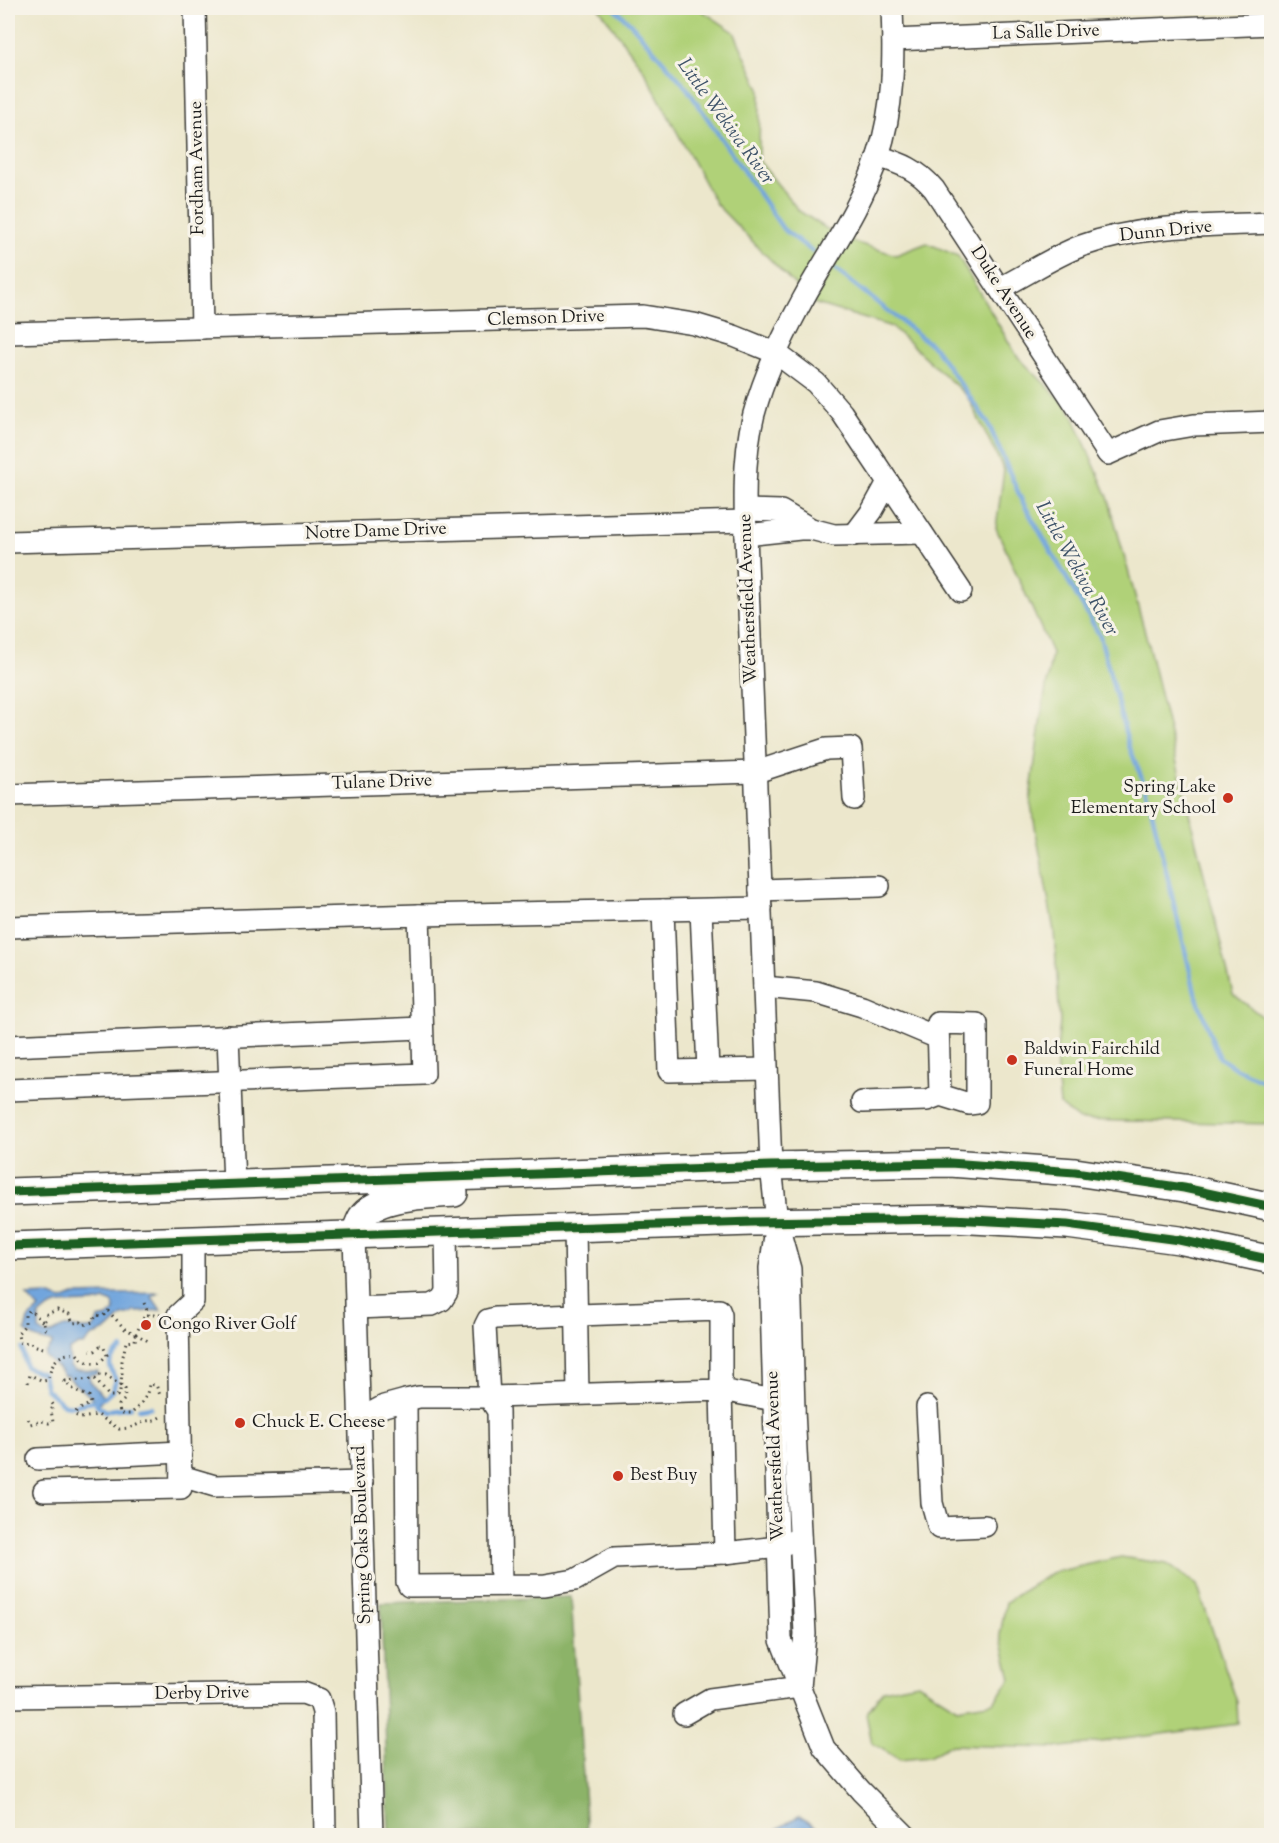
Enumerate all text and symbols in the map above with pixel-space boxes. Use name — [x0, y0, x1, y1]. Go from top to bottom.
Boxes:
street label: La Salle Drive — [992, 18, 1100, 48]
water label: Little Wekiva River — [669, 53, 781, 191]
street label: Fordham Avenue — [184, 101, 212, 235]
street label: Dunn Drive — [1118, 214, 1214, 250]
street label: Duke Avenue — [963, 241, 1043, 345]
street label: Clemson Drive — [487, 304, 605, 334]
water label: Little Wekiva River — [1027, 496, 1125, 642]
street label: Weathersfield Avenue — [733, 513, 765, 685]
street label: Notre Dame Drive — [305, 517, 447, 547]
street label: Tulane Drive — [331, 768, 433, 798]
place label: Spring Lake Elementary School — [1071, 775, 1216, 822]
marker: Spring Lake Elementary School — [1221, 791, 1235, 805]
place label: Baldwin Fairchild Funeral Home — [1024, 1037, 1160, 1084]
marker: Baldwin Fairchild Funeral Home — [1005, 1053, 1019, 1067]
place label: Congo River Golf — [158, 1312, 297, 1338]
marker: Congo River Golf — [139, 1318, 153, 1332]
street label: Weathersfield Avenue — [760, 1370, 792, 1542]
place label: Chuck E. Cheese — [252, 1410, 385, 1436]
marker: Chuck E. Cheese — [233, 1416, 247, 1430]
street label: Spring Oaks Boulevard — [347, 1445, 379, 1625]
place label: Best Buy — [630, 1463, 697, 1489]
marker: Best Buy — [611, 1469, 625, 1483]
street label: Derby Drive — [154, 1680, 250, 1708]

